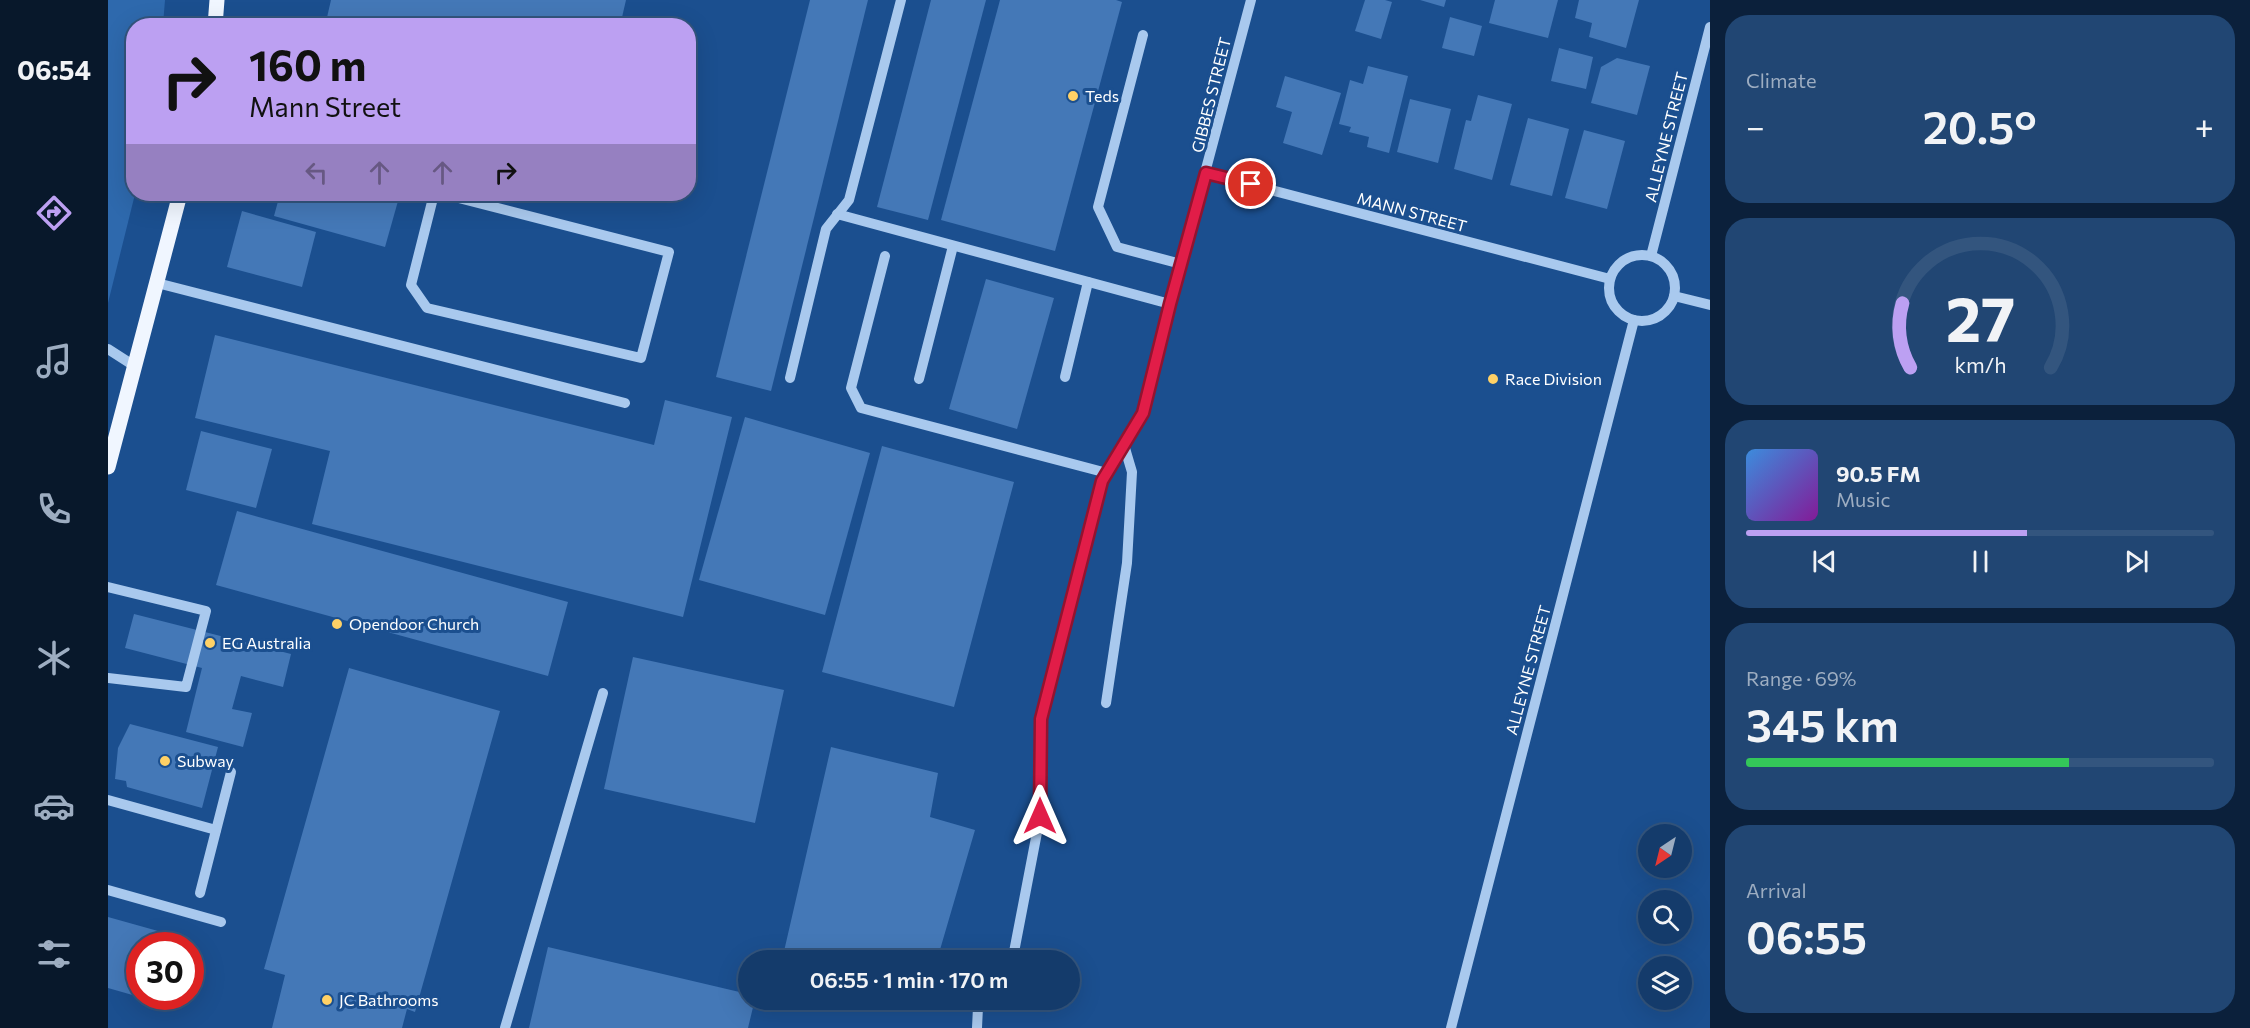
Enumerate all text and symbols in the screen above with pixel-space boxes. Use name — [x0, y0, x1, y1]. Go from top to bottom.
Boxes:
street label: GIBBES STREET — [1187, 35, 1234, 155]
text: 160 m — [249, 38, 367, 90]
icon: right — [150, 42, 228, 120]
text: 06:54 — [17, 53, 91, 86]
text: Climate — [1746, 68, 1816, 92]
street label: ALLEYNE STREET — [1640, 70, 1691, 204]
place label: Teds — [1085, 86, 1119, 105]
marker: Teds — [1066, 89, 1080, 103]
text: Mann Street — [249, 90, 401, 123]
text: 20.5° — [1923, 98, 2037, 153]
text: − — [1746, 105, 1765, 146]
text: + — [2195, 105, 2214, 146]
icon: left — [300, 156, 333, 189]
icon: ahead — [363, 156, 396, 189]
icon: ahead — [426, 156, 459, 189]
icon: right — [489, 156, 522, 189]
pin — [1225, 158, 1276, 209]
icon: arrive — [1234, 167, 1267, 200]
street label: MANN STREET — [1355, 188, 1469, 235]
icon: directions — [33, 192, 75, 234]
text: 27 — [1945, 280, 2015, 356]
icon: music — [33, 340, 75, 382]
text: km/h — [1954, 352, 2006, 378]
place label: Race Division — [1505, 369, 1602, 388]
marker: Race Division — [1486, 372, 1500, 386]
text: 90.5 FM — [1836, 460, 1921, 487]
text: Music — [1836, 487, 1890, 511]
icon: phone — [33, 488, 75, 530]
icon: previous — [1808, 545, 1841, 578]
icon: pause — [1964, 545, 1997, 578]
icon: next — [2120, 545, 2153, 578]
street label: ALLEYNE STREET — [1501, 603, 1554, 737]
place label: Opendoor Church — [349, 614, 479, 633]
marker: Opendoor Church — [330, 617, 344, 631]
place label: EG Australia — [222, 633, 311, 652]
marker: EG Australia — [203, 636, 217, 650]
icon: climate — [33, 637, 75, 679]
text: Range · 69% — [1746, 666, 1856, 690]
text: 345 km — [1746, 696, 1899, 751]
place label: Subway — [177, 751, 234, 770]
marker: Subway — [158, 754, 172, 768]
position arrow — [1008, 784, 1072, 848]
icon: car — [33, 785, 75, 827]
north arrow — [1638, 824, 1692, 878]
map controls — [1638, 824, 1692, 1010]
text: Arrival — [1746, 878, 1807, 902]
button: search — [1638, 890, 1692, 944]
text: 06:55 — [1746, 908, 1867, 963]
speed limit sign: 30 — [126, 932, 204, 1010]
icon: filters — [33, 933, 75, 975]
button: layers — [1638, 956, 1692, 1010]
text: 06:55 · 1 min · 170 m — [810, 966, 1008, 993]
place label: JC Bathrooms — [339, 990, 439, 1009]
marker: JC Bathrooms — [320, 993, 334, 1007]

